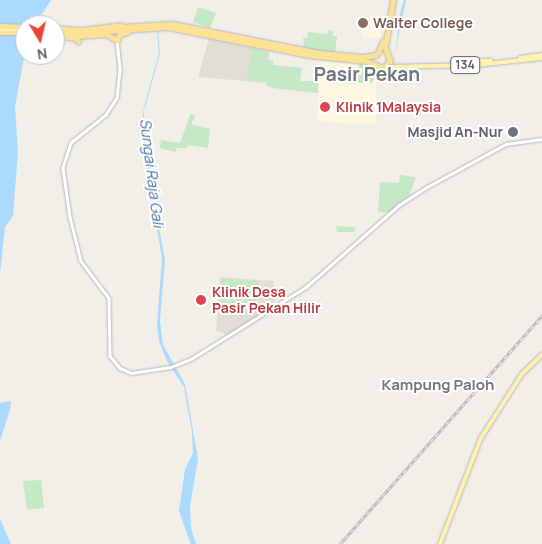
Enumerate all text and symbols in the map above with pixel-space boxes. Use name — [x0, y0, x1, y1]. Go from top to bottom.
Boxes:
north arrow — [15, 15, 65, 65]
place label: Walter College — [373, 15, 473, 31]
marker: Walter College — [357, 17, 369, 29]
text: N — [36, 44, 49, 64]
road number: 134 — [450, 56, 480, 74]
district label: Pasir Pekan — [314, 64, 420, 86]
place label: Klinik 1Malaysia — [336, 99, 441, 115]
marker: Klinik 1Malaysia — [318, 100, 332, 114]
water label: Sungai Raja Gali — [136, 118, 168, 228]
place label: Masjid An-Nur — [408, 124, 503, 140]
marker: Masjid An-Nur — [507, 126, 519, 138]
place label: Klinik Desa Pasir Pekan Hilir — [212, 284, 321, 316]
marker: Klinik Desa Pasir Pekan Hilir — [194, 293, 208, 307]
district label: Kampung Paloh — [382, 376, 494, 394]

